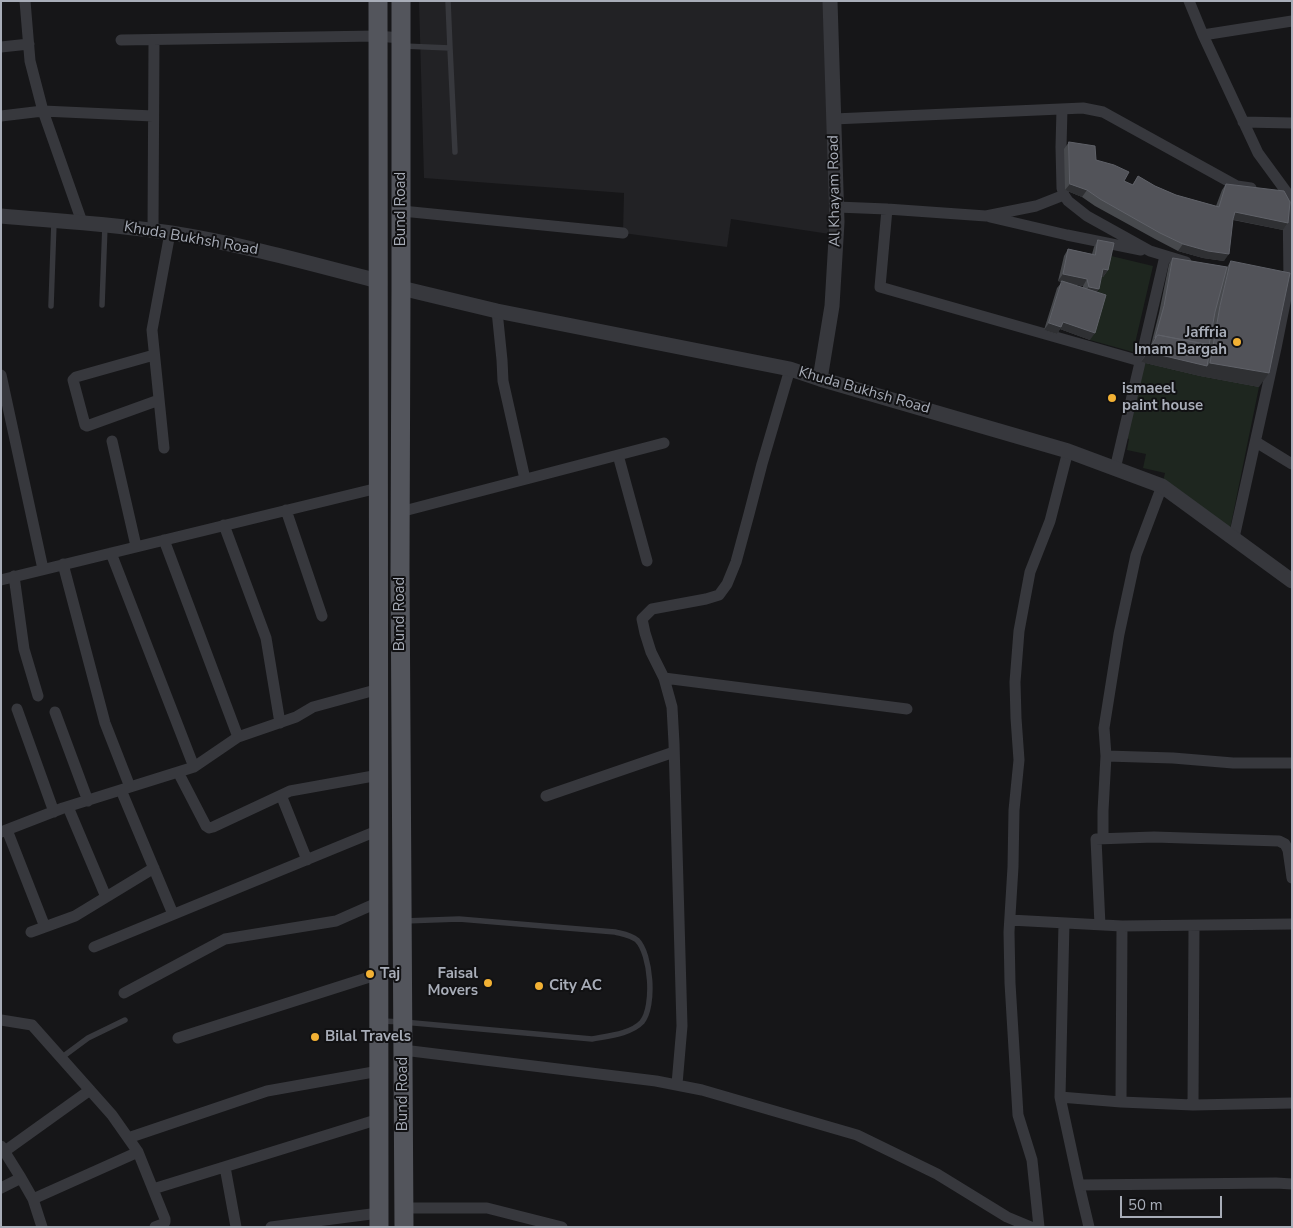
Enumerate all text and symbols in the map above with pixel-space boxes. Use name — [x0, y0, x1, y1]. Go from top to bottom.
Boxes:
street label: Al Khayam Road — [825, 135, 845, 247]
street label: Bund Road — [392, 172, 410, 246]
street label: Khuda Bukhsh Road — [123, 218, 259, 260]
place label: Jaffria Imam Bargah — [1134, 324, 1227, 359]
marker: Jaffria Imam Bargah — [1231, 336, 1243, 348]
street label: Khuda Bukhsh Road — [796, 364, 932, 418]
place label: ismaeel paint house — [1122, 380, 1203, 415]
marker: ismaeel paint house — [1106, 392, 1118, 404]
street label: Bund Road — [391, 577, 409, 651]
place label: Taj — [380, 965, 400, 983]
place label: Faisal Movers — [427, 965, 478, 1000]
marker: Taj — [364, 968, 376, 980]
marker: Faisal Movers — [482, 977, 494, 989]
place label: City AC — [549, 977, 602, 995]
marker: City AC — [533, 980, 545, 992]
place label: Bilal Travels — [325, 1028, 411, 1046]
marker: Bilal Travels — [309, 1031, 321, 1043]
street label: Bund Road — [394, 1057, 412, 1131]
scale bar — [1123, 1186, 1226, 1218]
text: 50 m — [1128, 1195, 1163, 1215]

